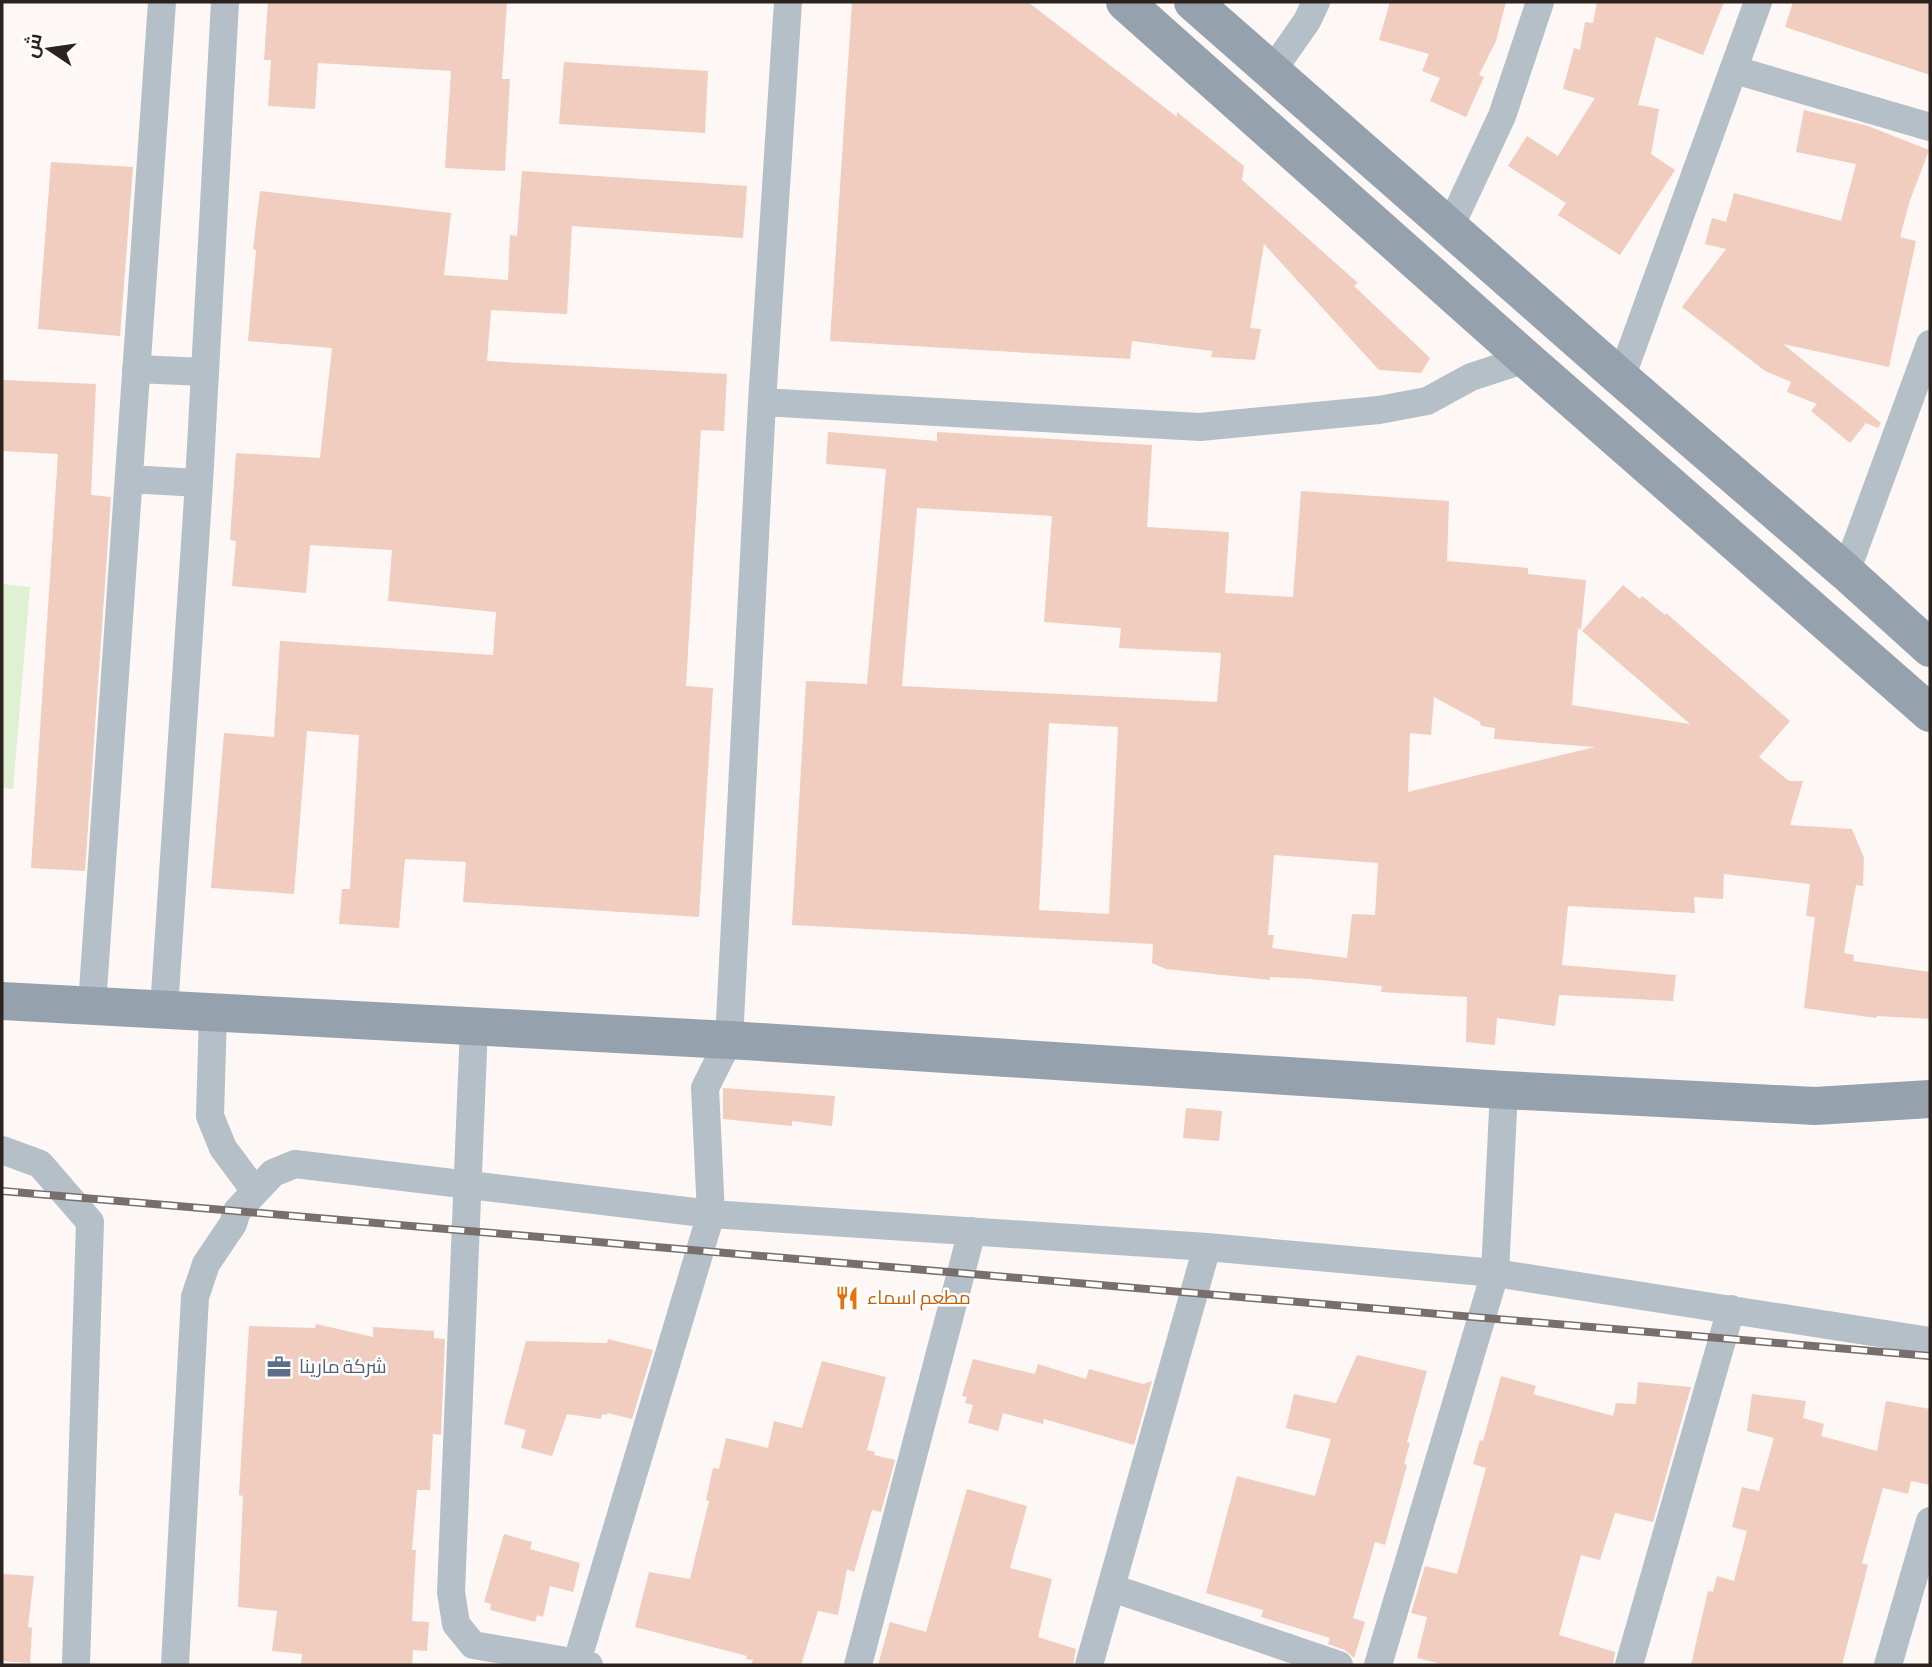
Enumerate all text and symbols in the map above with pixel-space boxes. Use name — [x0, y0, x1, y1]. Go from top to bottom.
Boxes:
north arrow — [14, 14, 84, 84]
text: ش — [21, 31, 47, 60]
restaurant icon: مطعم اسماء — [833, 1284, 861, 1312]
place label: مطعم اسماء — [867, 1289, 971, 1311]
office icon: شركة مارينا — [265, 1353, 293, 1381]
place label: شركة مارينا — [299, 1357, 387, 1378]

